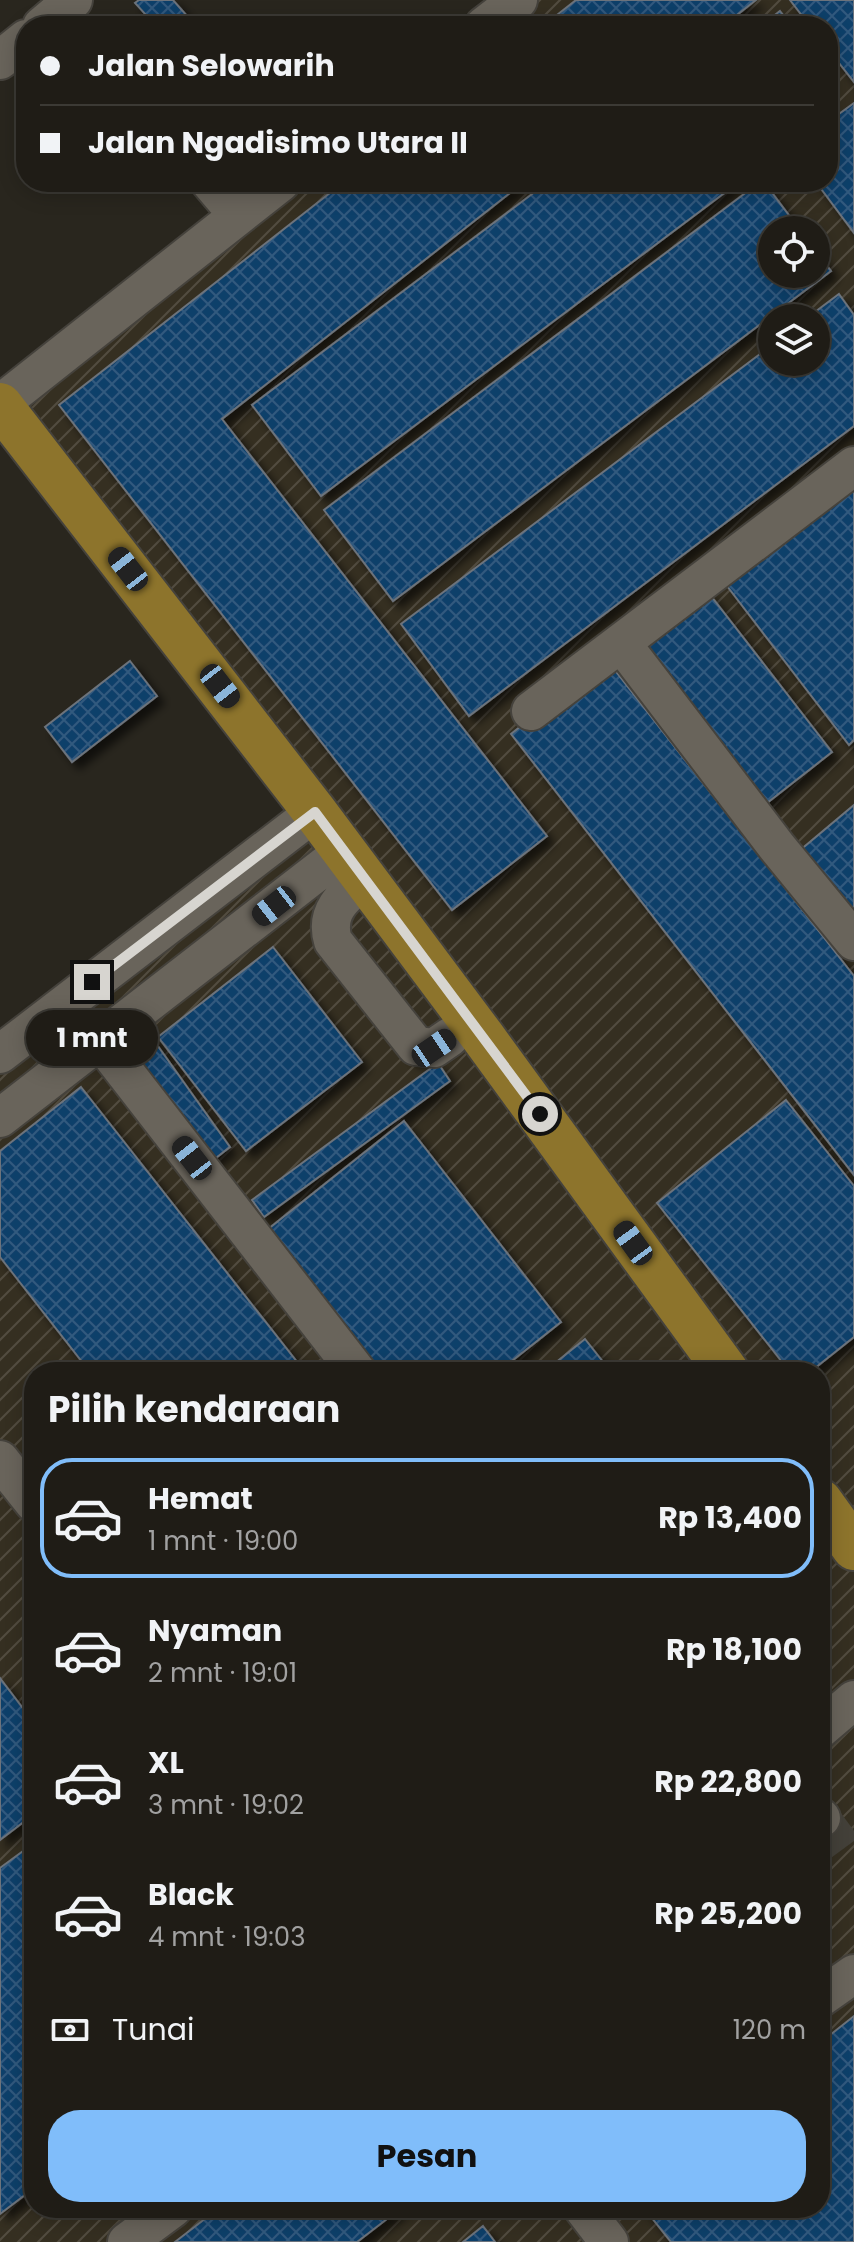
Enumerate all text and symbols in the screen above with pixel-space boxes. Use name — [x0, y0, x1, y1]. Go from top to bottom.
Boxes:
text: Jalan Selowarih — [88, 44, 335, 87]
text: Jalan Ngadisimo Utara II — [88, 121, 468, 164]
map controls — [758, 216, 830, 376]
button: locate — [758, 216, 830, 288]
button: layers — [758, 304, 830, 376]
car — [104, 543, 152, 595]
car — [196, 660, 244, 712]
car — [248, 882, 300, 930]
route end — [74, 964, 110, 1000]
callout: 1 mnt — [26, 1010, 158, 1066]
text: 1 mnt — [57, 1020, 127, 1056]
car — [407, 1025, 461, 1071]
route start — [522, 1096, 558, 1132]
car — [168, 1132, 216, 1184]
car — [609, 1217, 657, 1269]
text: Pilih kendaraan — [48, 1384, 340, 1435]
text: Hemat — [148, 1477, 253, 1520]
icon: car — [52, 1482, 124, 1554]
text: Rp 13,400 — [658, 1496, 802, 1539]
text: 1 mnt · 19:00 — [148, 1523, 298, 1559]
text: Nyaman — [148, 1609, 282, 1652]
icon: car — [52, 1614, 124, 1686]
text: Rp 18,100 — [666, 1628, 802, 1671]
text: 2 mnt · 19:01 — [148, 1655, 297, 1691]
text: XL — [148, 1741, 184, 1784]
icon: car — [52, 1746, 124, 1818]
text: Rp 22,800 — [654, 1760, 802, 1803]
text: 3 mnt · 19:02 — [148, 1787, 304, 1823]
text: Black — [148, 1873, 234, 1916]
icon: car — [52, 1878, 124, 1950]
text: Rp 25,200 — [654, 1892, 802, 1935]
text: 4 mnt · 19:03 — [148, 1919, 305, 1955]
icon: cash — [48, 2008, 92, 2052]
text: Tunai — [112, 2008, 194, 2051]
text: 120 m — [733, 2012, 806, 2048]
button: Pesan — [48, 2110, 806, 2202]

